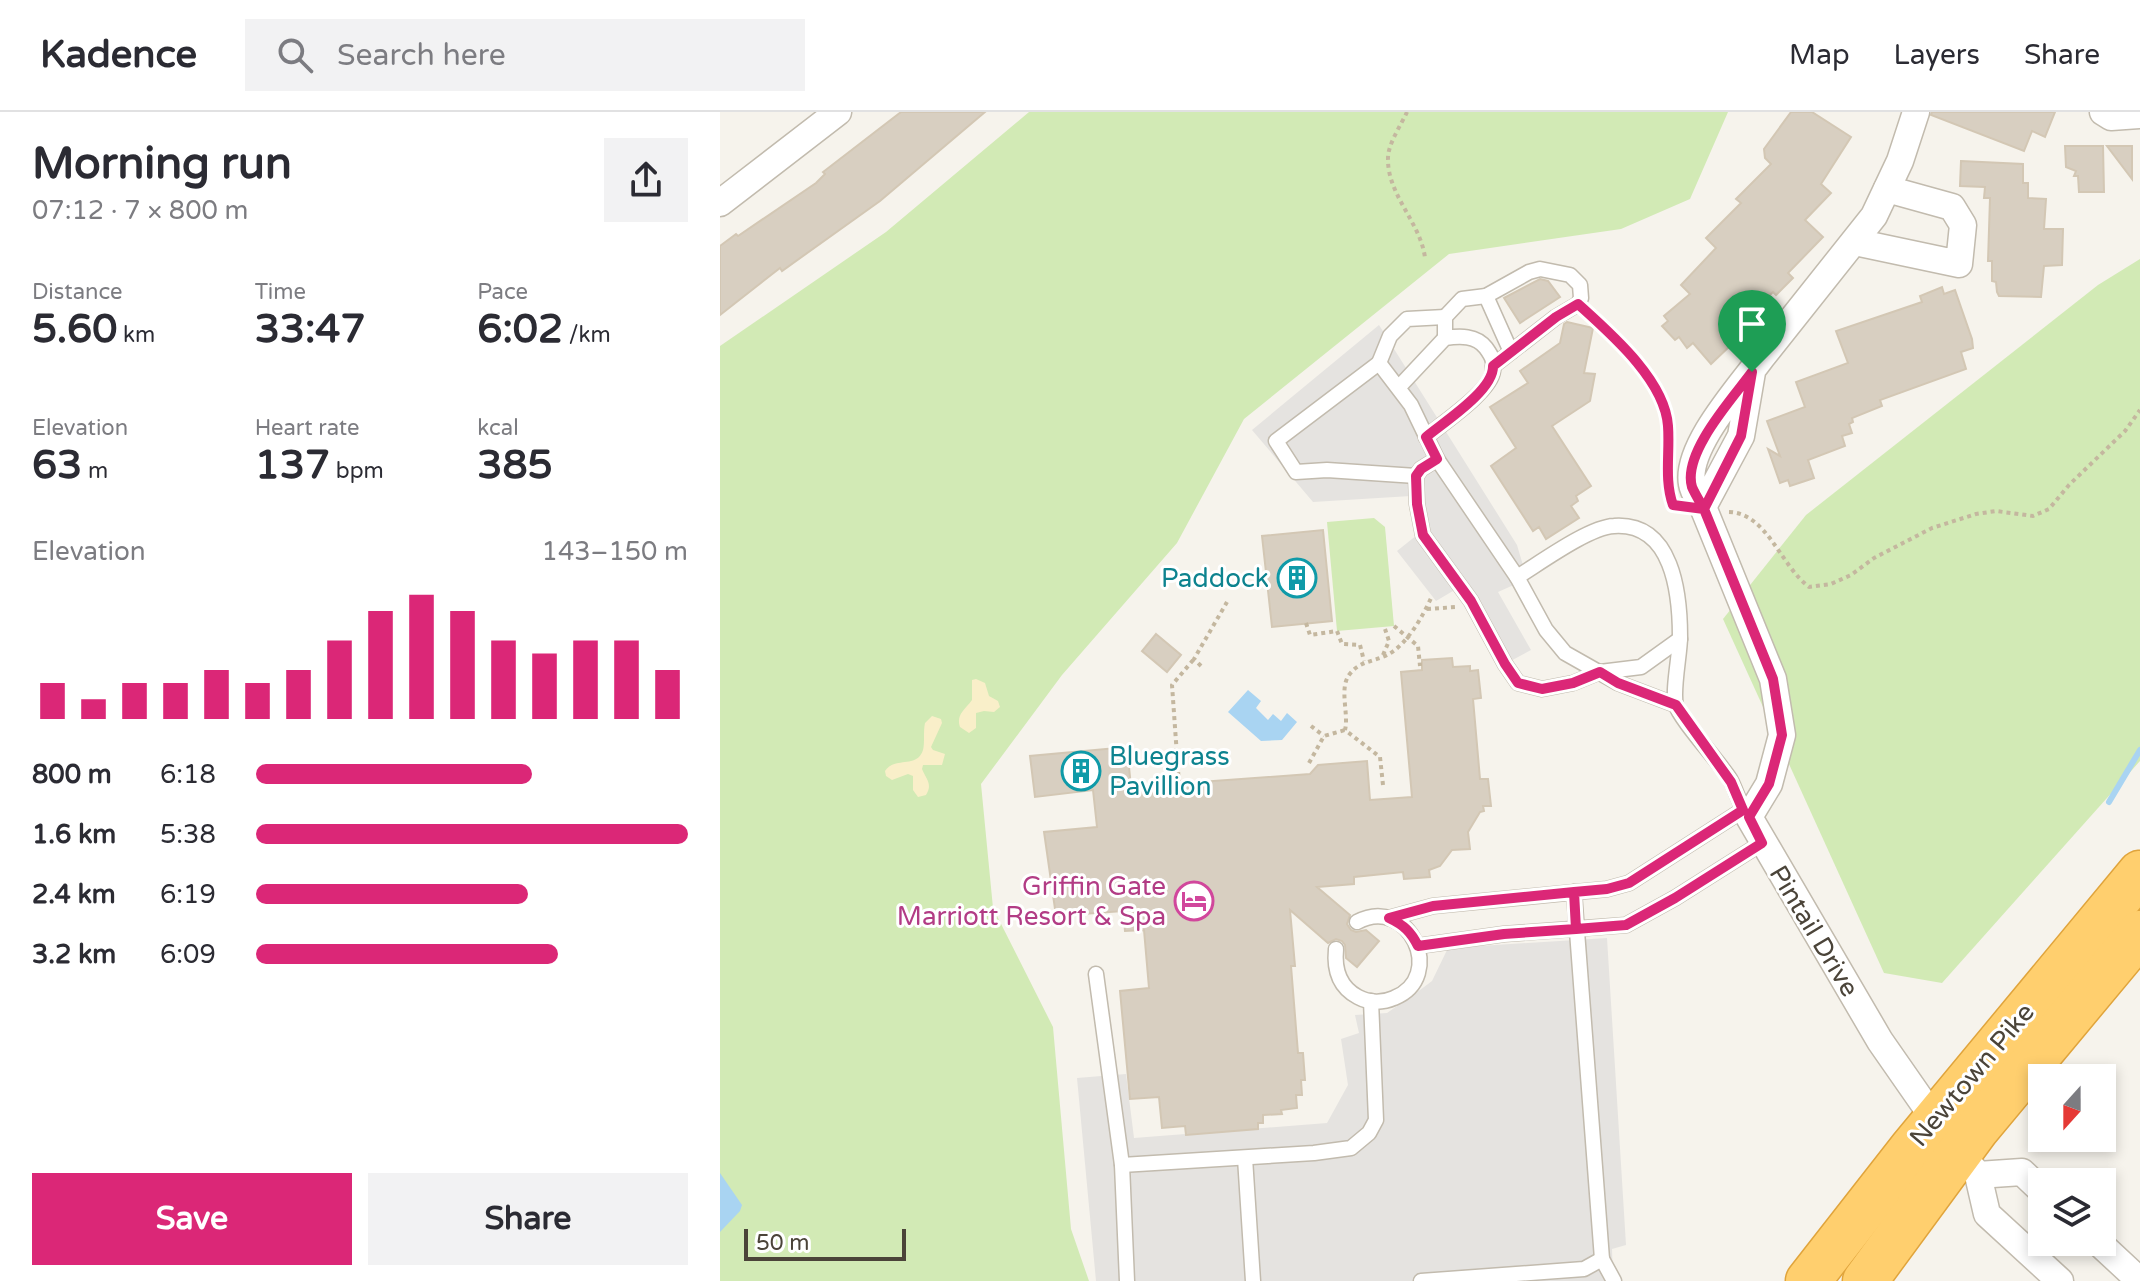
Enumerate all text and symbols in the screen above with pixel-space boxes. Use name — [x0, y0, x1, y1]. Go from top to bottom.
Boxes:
search box — [245, 19, 805, 91]
text: Kadence — [40, 32, 197, 78]
icon: search — [273, 33, 317, 77]
text: Search here — [337, 37, 506, 74]
text: Map — [1789, 38, 1850, 72]
text: Layers — [1894, 38, 1980, 72]
text: Share — [2024, 38, 2100, 72]
text: Morning run — [32, 138, 292, 191]
button: share — [604, 138, 688, 222]
text: 07:12 · 7 × 800 m — [32, 195, 248, 226]
text: Distance — [32, 279, 123, 305]
text: Time — [255, 279, 306, 305]
text: Pace — [477, 279, 528, 305]
pin — [1718, 290, 1786, 372]
icon: arrive — [1730, 302, 1774, 346]
text: 5.60 — [32, 305, 117, 353]
text: 33:47 — [255, 305, 366, 353]
text: 6:02 — [477, 305, 563, 353]
text: km — [117, 322, 155, 348]
text: /km — [563, 322, 611, 348]
text: Elevation — [32, 415, 128, 441]
text: Heart rate — [255, 415, 360, 441]
text: kcal — [477, 415, 519, 441]
text: 63 — [32, 441, 82, 489]
text: 137 — [255, 441, 330, 489]
text: 385 — [477, 441, 553, 489]
text: m — [82, 458, 108, 484]
text: bpm — [330, 458, 384, 484]
text: Elevation — [32, 536, 146, 567]
text: 143–150 m — [542, 536, 688, 567]
building icon: Paddock — [1276, 557, 1318, 599]
place label: Paddock — [1161, 563, 1269, 594]
place label: Bluegrass Pavillion — [1109, 741, 1230, 802]
building icon: Bluegrass Pavillion — [1060, 750, 1102, 792]
text: 800 m — [32, 759, 112, 790]
text: 6:18 — [160, 759, 216, 790]
text: 1.6 km — [32, 819, 116, 850]
text: 5:38 — [160, 819, 216, 850]
street label: Pintail Drive — [1763, 860, 1865, 1002]
place label: Griffin Gate Marriott Resort & Spa — [897, 871, 1166, 932]
text: 2.4 km — [32, 879, 116, 910]
text: 6:19 — [160, 879, 216, 910]
hotel icon: Griffin Gate Marriott Resort & Spa — [1173, 880, 1215, 922]
text: 3.2 km — [32, 939, 116, 970]
text: 6:09 — [160, 939, 216, 970]
street label: Newtown Pike — [1903, 997, 2041, 1153]
north arrow — [2028, 1064, 2116, 1152]
map controls — [2028, 1064, 2116, 1256]
button: layers — [2028, 1168, 2116, 1256]
button: Save — [32, 1173, 352, 1265]
button: Share — [368, 1173, 688, 1265]
scale bar — [744, 1225, 906, 1261]
text: 50 m — [756, 1230, 810, 1256]

